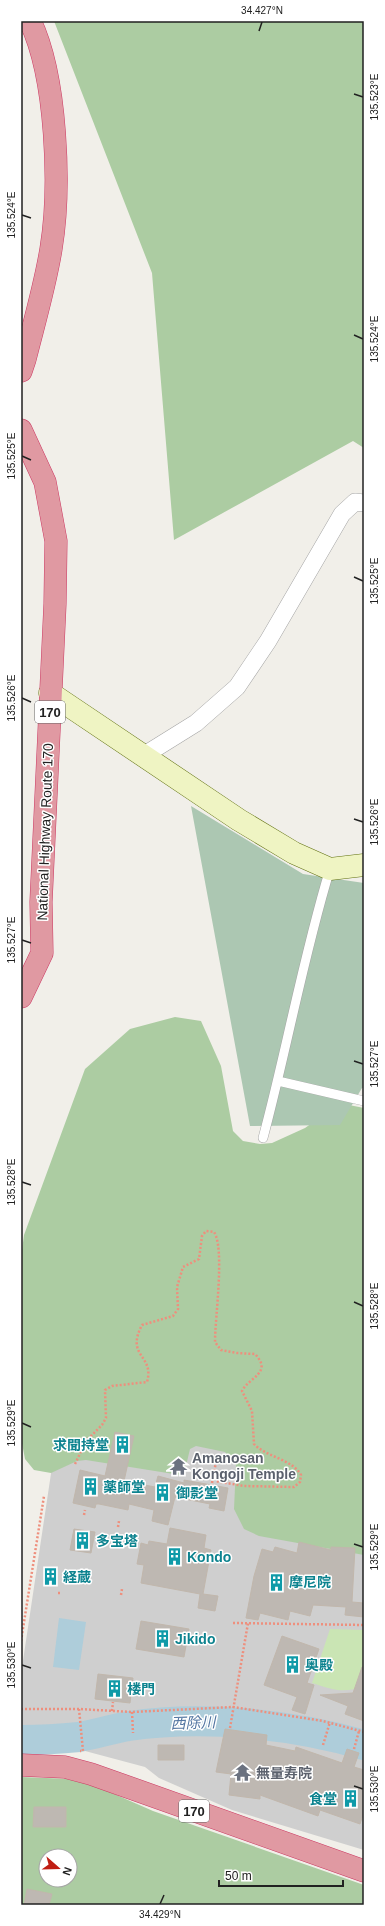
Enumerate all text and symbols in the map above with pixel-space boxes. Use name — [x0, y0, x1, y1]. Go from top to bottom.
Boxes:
text: 34.427°N — [241, 5, 283, 16]
text: 135.523°E — [369, 73, 380, 120]
text: 135.524°E — [6, 191, 17, 238]
text: 135.524°E — [369, 315, 380, 362]
text: 135.525°E — [6, 432, 17, 479]
text: 135.525°E — [369, 557, 380, 604]
text: 135.526°E — [6, 674, 17, 721]
road number: 170 — [35, 701, 65, 723]
street label: National Highway Route 170 — [34, 743, 56, 921]
text: 135.526°E — [369, 798, 380, 845]
text: 135.527°E — [6, 916, 17, 963]
text: 135.527°E — [369, 1040, 380, 1087]
text: 135.528°E — [6, 1158, 17, 1205]
text: 135.528°E — [369, 1282, 380, 1329]
text: 135.529°E — [6, 1399, 17, 1446]
building icon: 求聞持堂 — [112, 1435, 132, 1455]
place label: 求聞持堂 — [53, 1437, 109, 1453]
place label: Amanosan Kongoji Temple — [192, 1450, 296, 1482]
temple icon: Amanosan Kongoji Temple — [169, 1456, 189, 1476]
building icon: 薬師堂 — [80, 1477, 100, 1497]
place label: 薬師堂 — [103, 1479, 145, 1495]
building icon: 御影堂 — [153, 1483, 173, 1503]
place label: 御影堂 — [176, 1485, 218, 1501]
text: 135.529°E — [369, 1523, 380, 1570]
building icon: 多宝塔 — [73, 1531, 93, 1551]
place label: 多宝塔 — [96, 1533, 138, 1549]
building icon: Kondo — [164, 1547, 184, 1567]
place label: Kondo — [187, 1549, 231, 1565]
building icon: 経蔵 — [40, 1567, 60, 1587]
place label: 経蔵 — [63, 1569, 91, 1585]
building icon: 摩尼院 — [266, 1572, 286, 1592]
place label: 摩尼院 — [289, 1574, 331, 1590]
building icon: Jikido — [152, 1629, 172, 1649]
place label: Jikido — [175, 1631, 215, 1647]
text: 135.530°E — [6, 1641, 17, 1688]
building icon: 奥殿 — [282, 1655, 302, 1675]
place label: 奥殿 — [305, 1657, 333, 1673]
building icon: 楼門 — [104, 1679, 124, 1699]
place label: 楼門 — [127, 1681, 155, 1697]
water label: 西除川 — [170, 1713, 218, 1732]
temple icon: 無量寿院 — [233, 1763, 253, 1783]
place label: 無量寿院 — [256, 1765, 312, 1781]
text: 135.530°E — [369, 1765, 380, 1812]
building icon: 食堂 — [340, 1789, 360, 1809]
place label: 食堂 — [309, 1791, 337, 1807]
road number: 170 — [179, 1800, 209, 1822]
north arrow — [38, 1848, 78, 1888]
scale bar — [219, 1862, 343, 1888]
text: N — [60, 1866, 74, 1877]
text: 50 m — [225, 1869, 252, 1883]
text: 34.429°N — [139, 1909, 181, 1920]

